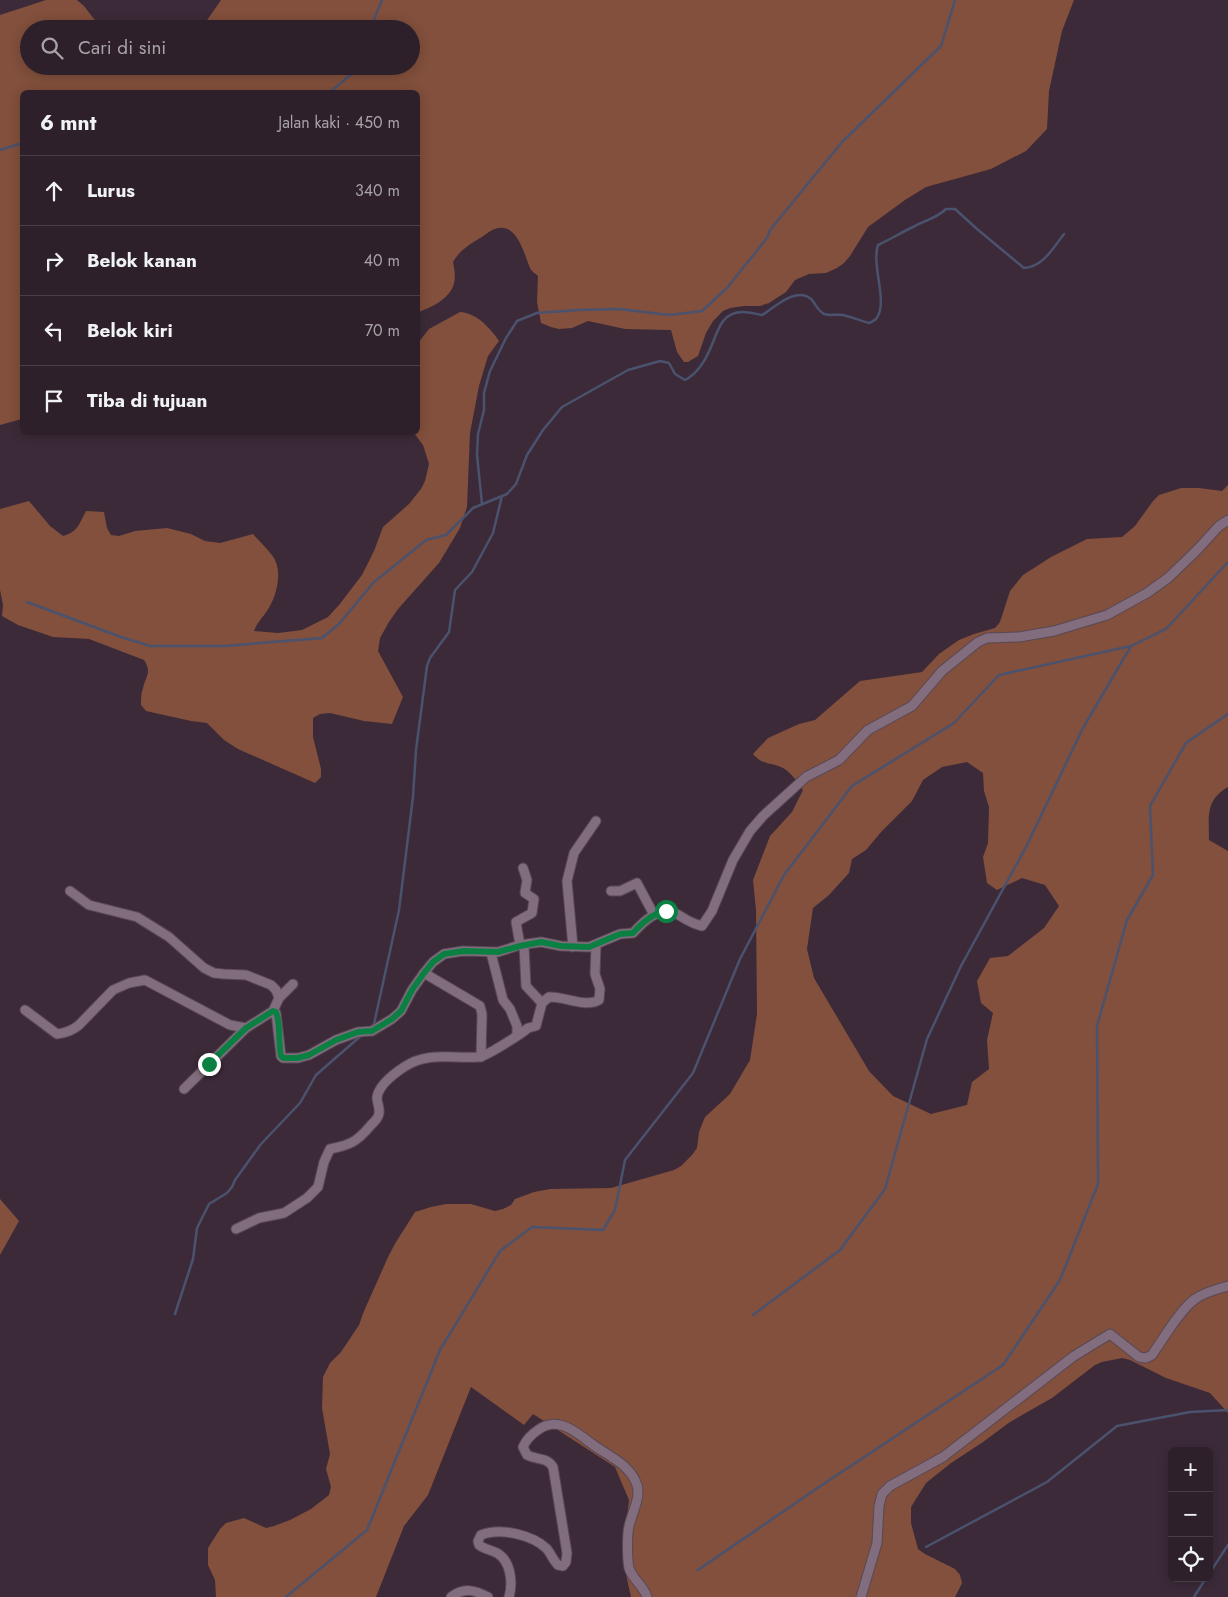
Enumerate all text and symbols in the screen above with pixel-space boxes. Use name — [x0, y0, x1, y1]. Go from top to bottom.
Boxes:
search box — [20, 20, 420, 75]
icon: search — [38, 34, 66, 62]
text: Cari di sini — [78, 34, 166, 61]
text: 6 mnt — [40, 108, 96, 138]
text: Jalan kaki · 450 m — [278, 111, 400, 134]
icon: ahead — [40, 177, 68, 205]
text: Lurus — [87, 177, 135, 204]
text: 340 m — [355, 179, 400, 202]
icon: right — [40, 247, 68, 275]
text: Belok kanan — [87, 247, 197, 274]
text: 40 m — [364, 249, 400, 272]
icon: left — [40, 317, 68, 345]
text: Belok kiri — [87, 317, 173, 344]
text: 70 m — [365, 319, 400, 342]
icon: arrive — [40, 387, 68, 415]
text: Tiba di tujuan — [87, 387, 207, 414]
route start — [655, 900, 678, 923]
route end — [198, 1053, 221, 1076]
map controls — [1168, 1447, 1213, 1582]
button: + — [1168, 1447, 1213, 1492]
button: − — [1168, 1492, 1213, 1537]
button: locate — [1168, 1537, 1213, 1582]

